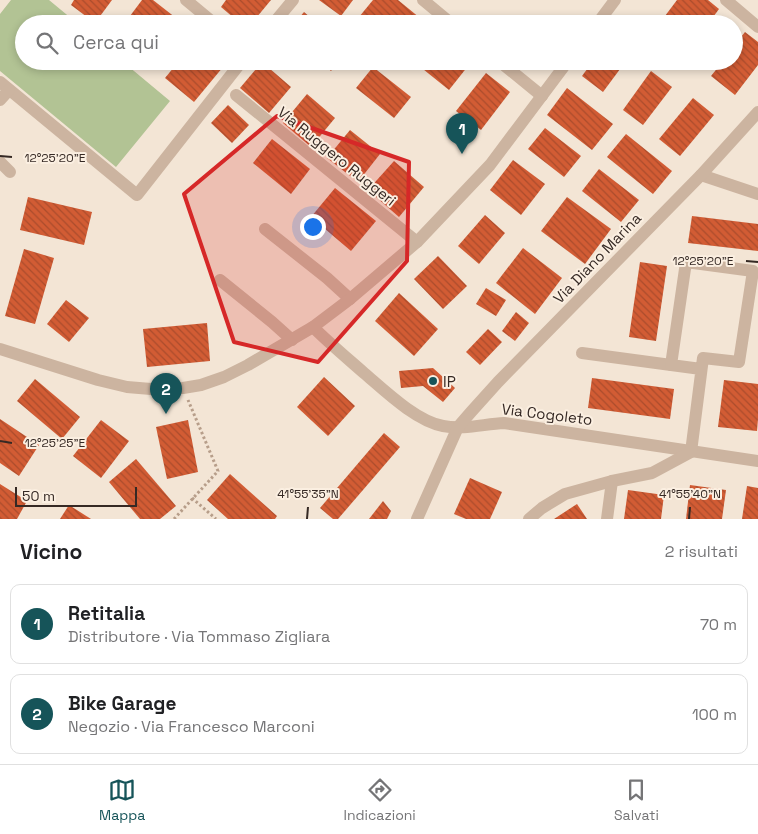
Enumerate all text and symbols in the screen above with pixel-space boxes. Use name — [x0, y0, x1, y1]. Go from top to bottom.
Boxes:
search box — [15, 15, 743, 70]
icon: search — [33, 29, 61, 57]
text: Cerca qui — [73, 30, 159, 55]
street label: Via Ruggero Ruggeri — [274, 102, 400, 210]
pin: 1 — [446, 113, 478, 154]
text: 12°25'20"E — [24, 150, 86, 166]
street label: Via Diano Marina — [549, 208, 645, 307]
your location — [300, 214, 326, 240]
text: 12°25'20"E — [672, 253, 734, 269]
place label: IP — [443, 372, 456, 391]
pin: 2 — [150, 373, 182, 414]
marker: IP — [427, 375, 439, 387]
street label: Via Cogoleto — [500, 399, 594, 429]
text: 12°25'25"E — [25, 435, 86, 451]
scale bar — [15, 484, 138, 507]
text: 41°55'35"N — [277, 486, 339, 502]
text: 41°55'40"N — [659, 486, 721, 502]
text: 50 m — [22, 487, 55, 505]
text: Vicino — [20, 538, 82, 565]
text: 2 risultati — [665, 541, 738, 562]
text: Retitalia — [68, 601, 145, 626]
text: 1 — [33, 614, 41, 635]
text: 70 m — [700, 614, 737, 635]
text: Distributore · Via Tommaso Zigliara — [68, 626, 330, 647]
text: Bike Garage — [68, 691, 176, 716]
text: 2 — [32, 704, 42, 725]
text: 100 m — [692, 704, 737, 725]
text: Negozio · Via Francesco Marconi — [68, 716, 315, 737]
tab: Mappa — [99, 776, 145, 824]
tab: Indicazioni — [344, 776, 416, 824]
tab: Salvati — [614, 776, 659, 824]

